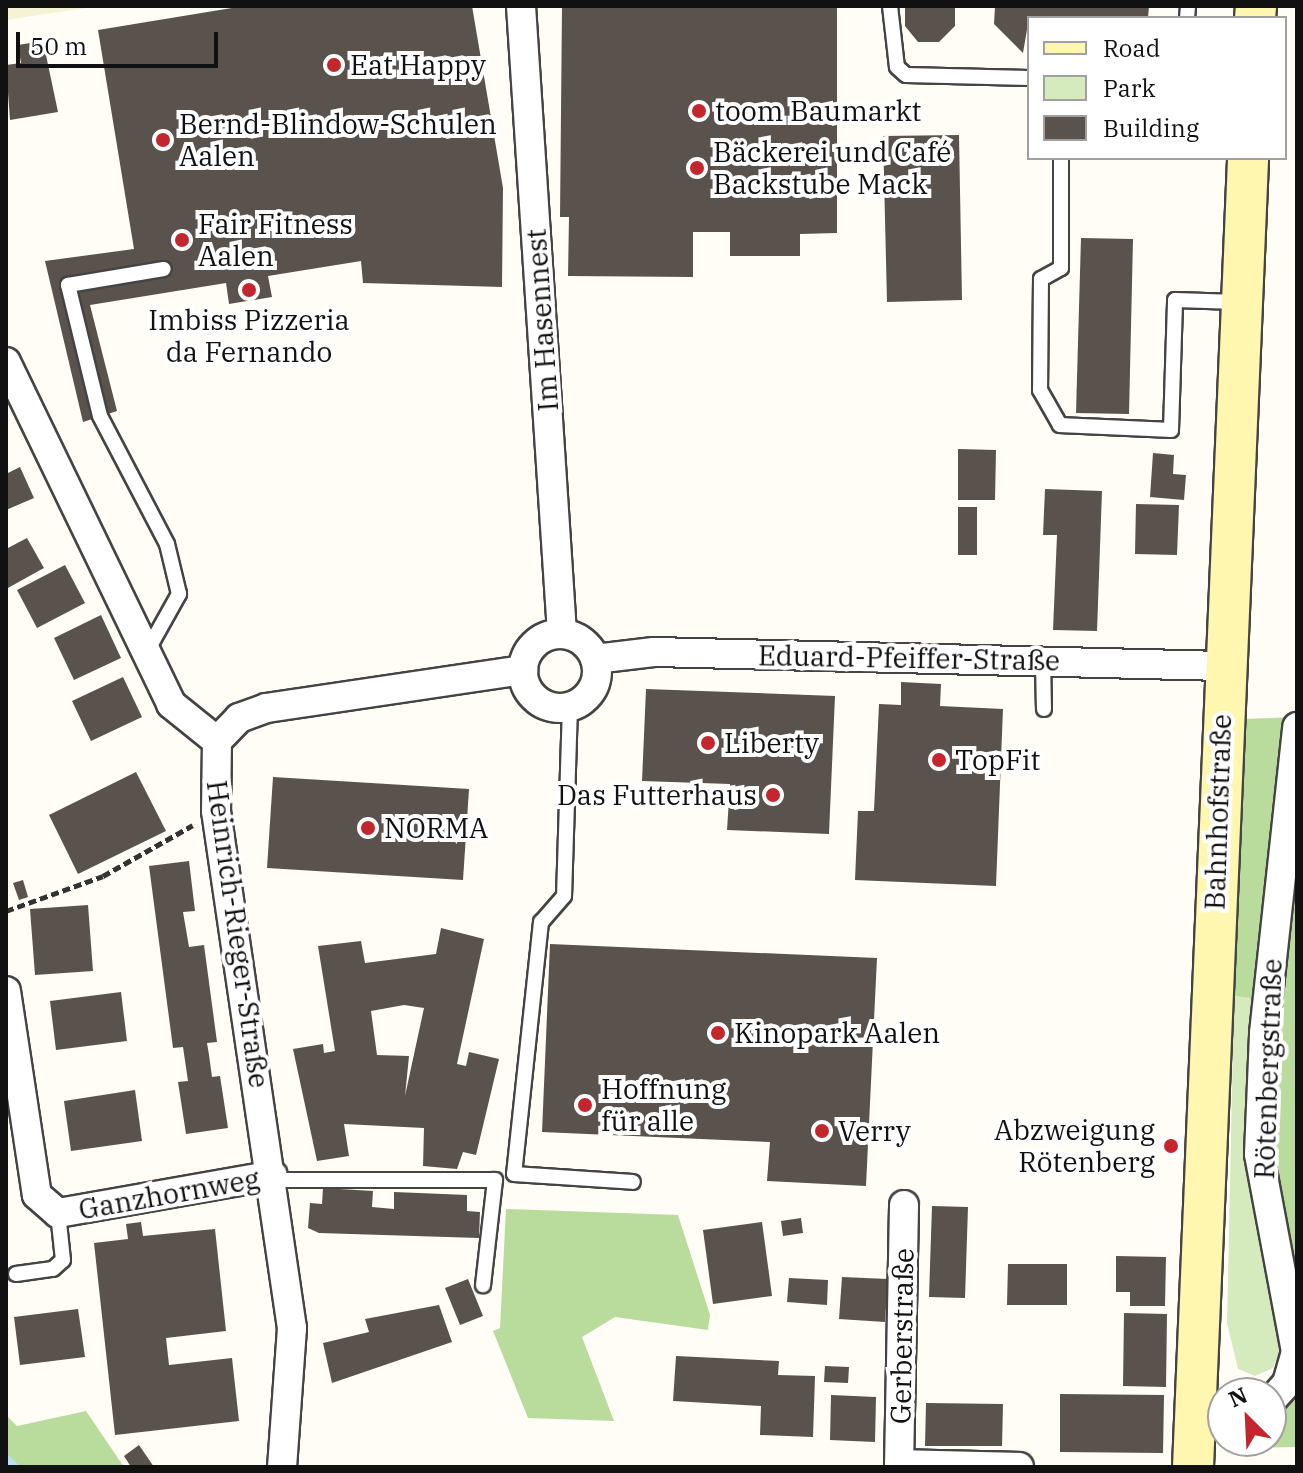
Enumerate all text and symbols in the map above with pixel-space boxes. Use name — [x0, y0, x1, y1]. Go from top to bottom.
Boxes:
scale bar — [20, 16, 222, 66]
legend — [1027, 16, 1287, 160]
text: 50 m — [30, 30, 87, 62]
text: Road — [1103, 32, 1160, 64]
place label: Eat Happy — [350, 48, 486, 82]
marker: Eat Happy — [325, 56, 343, 74]
text: Park — [1103, 72, 1155, 104]
place label: toom Baumarkt — [715, 94, 921, 128]
marker: toom Baumarkt — [690, 102, 708, 120]
place label: Bernd-Blindow-Schulen Aalen — [179, 107, 497, 173]
text: Building — [1103, 112, 1199, 144]
marker: Bernd-Blindow-Schulen Aalen — [154, 131, 172, 149]
place label: Bäckerei und Café Backstube Mack — [713, 135, 951, 201]
marker: Bäckerei und Café Backstube Mack — [688, 159, 706, 177]
place label: Fair Fitness Aalen — [198, 207, 353, 273]
street label: Im Hasennest — [519, 228, 565, 412]
marker: Fair Fitness Aalen — [173, 231, 191, 249]
marker: Imbiss Pizzeria da Fernando — [240, 281, 258, 299]
place label: Imbiss Pizzeria da Fernando — [148, 303, 350, 369]
street label: Eduard-Pfeiffer-Straße — [758, 639, 1060, 677]
street label: Bahnhofstraße — [1198, 713, 1238, 911]
place label: Liberty — [724, 726, 819, 760]
marker: Liberty — [699, 734, 717, 752]
place label: TopFit — [955, 743, 1040, 777]
marker: TopFit — [930, 751, 948, 769]
street label: Heinrich-Rieger-Straße — [200, 778, 276, 1090]
place label: Das Futterhaus — [557, 778, 757, 812]
marker: Das Futterhaus — [764, 786, 782, 804]
place label: NORMA — [384, 811, 488, 845]
marker: NORMA — [359, 819, 377, 837]
street label: Rötenbergstraße — [1247, 958, 1289, 1180]
place label: Kinopark Aalen — [734, 1016, 940, 1050]
marker: Kinopark Aalen — [709, 1024, 727, 1042]
place label: Hoffnung für alle — [601, 1072, 726, 1138]
marker: Hoffnung für alle — [576, 1096, 594, 1114]
place label: Abzweigung Rötenberg — [994, 1113, 1155, 1179]
place label: Verry — [838, 1114, 911, 1148]
marker: Verry — [813, 1122, 831, 1140]
marker: Abzweigung Rötenberg — [1162, 1137, 1180, 1155]
street label: Ganzhornweg — [76, 1162, 262, 1226]
street label: Gerberstraße — [884, 1248, 920, 1424]
north arrow — [1207, 1377, 1287, 1457]
text: N — [1224, 1380, 1252, 1413]

